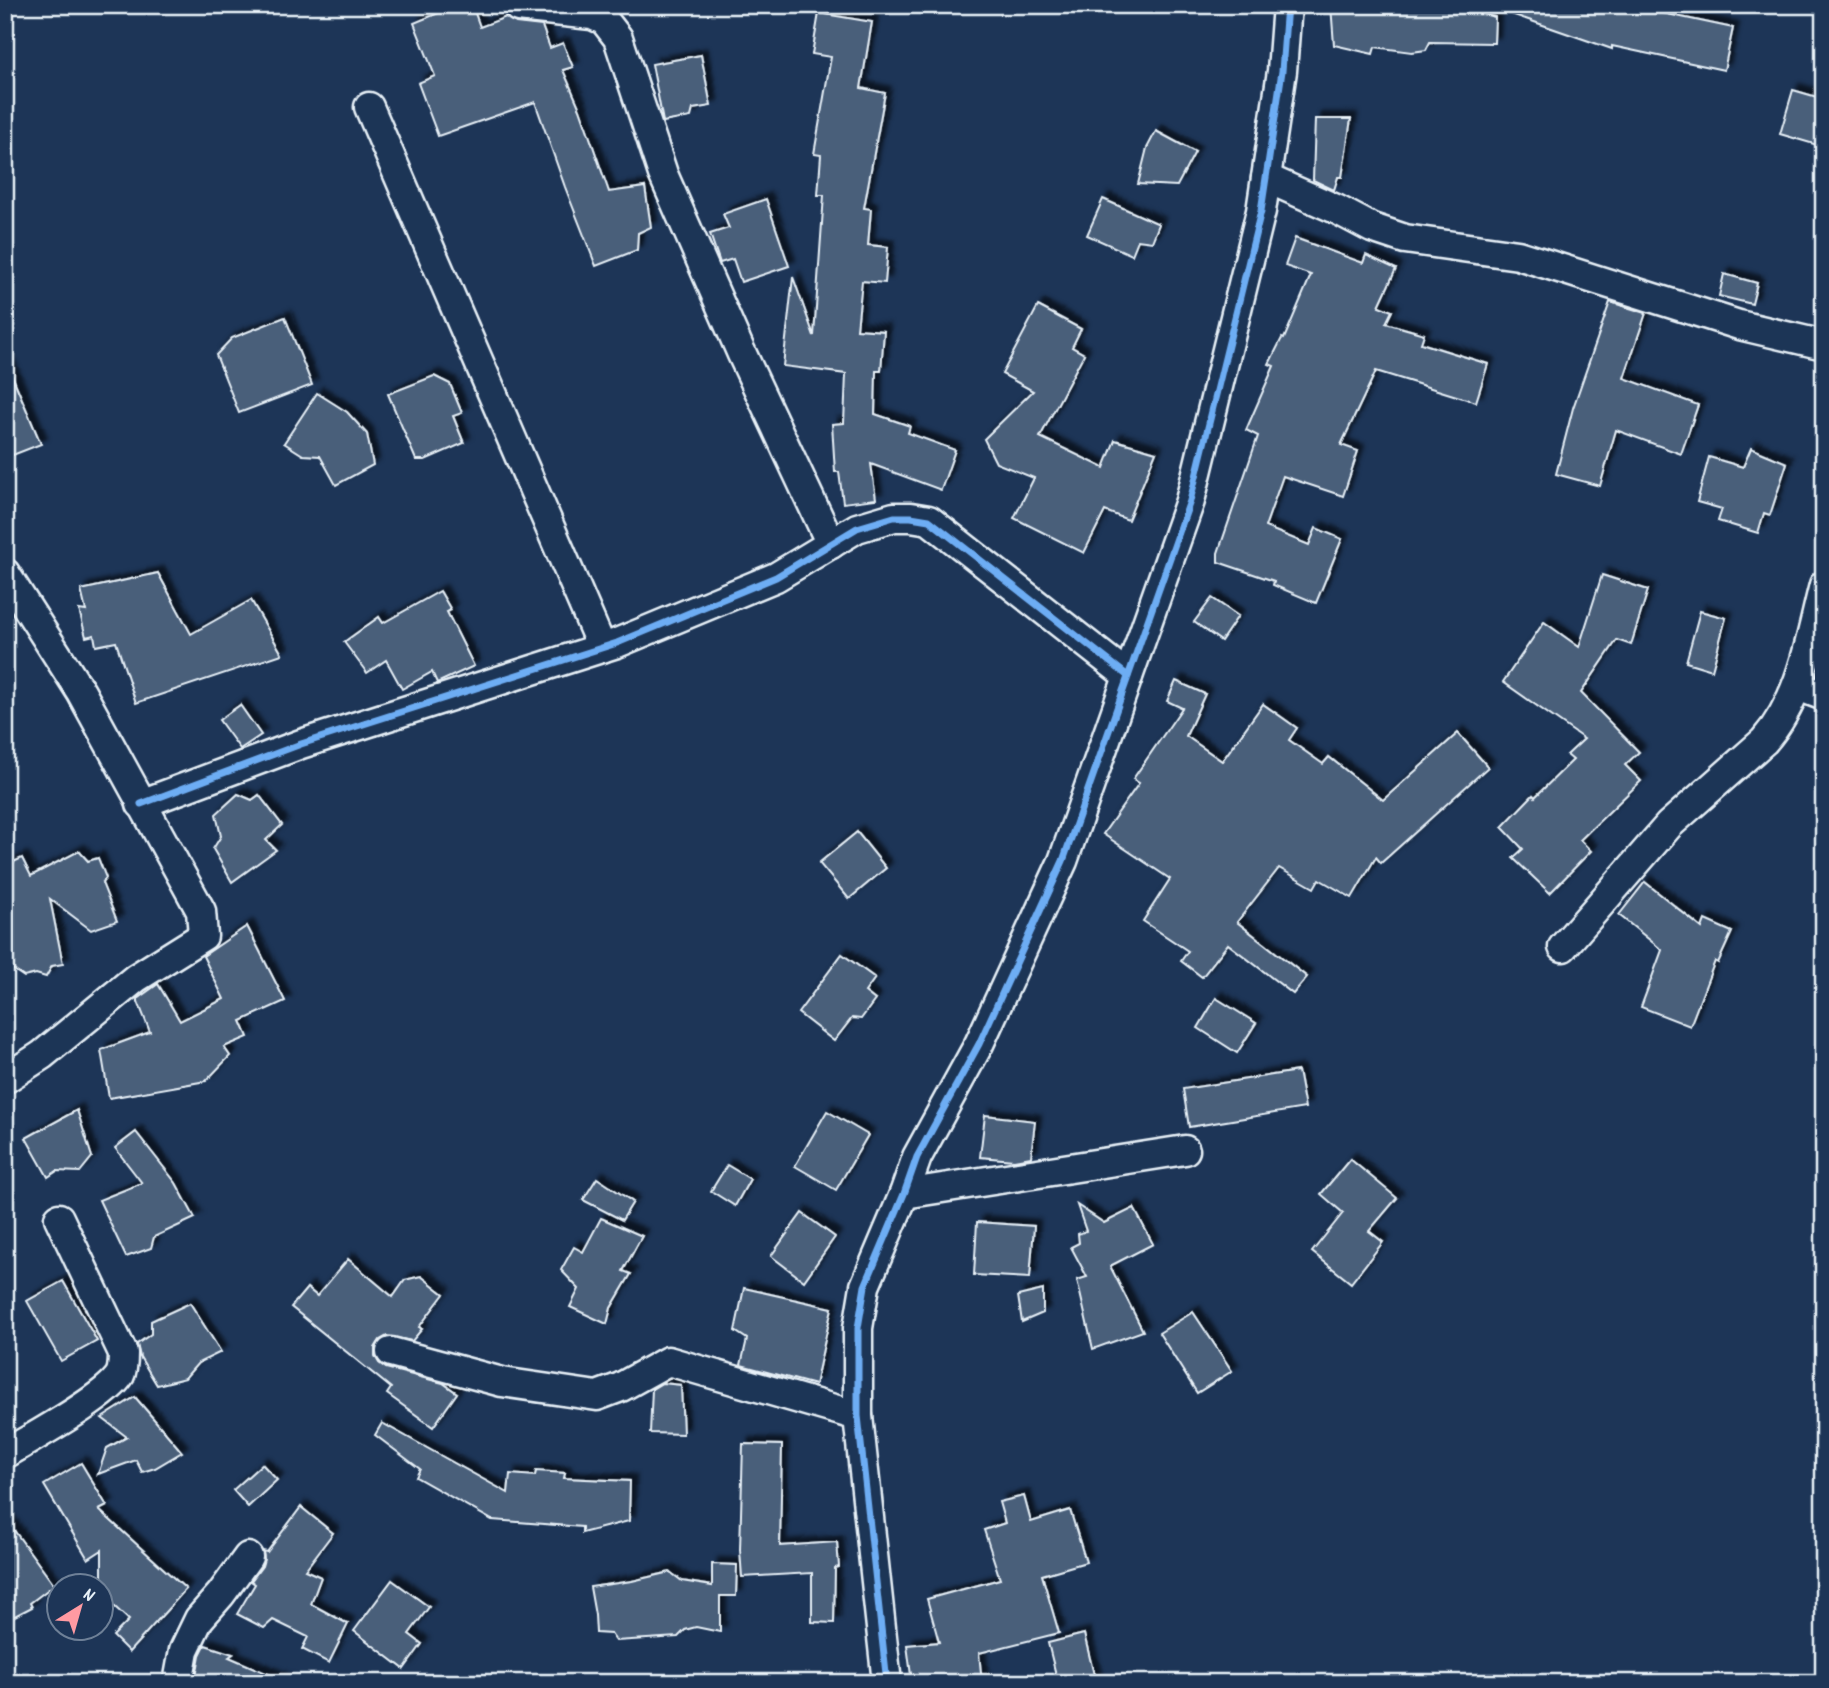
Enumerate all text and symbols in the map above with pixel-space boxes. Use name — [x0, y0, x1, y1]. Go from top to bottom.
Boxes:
north arrow — [46, 1572, 116, 1642]
text: N — [76, 1583, 100, 1610]

